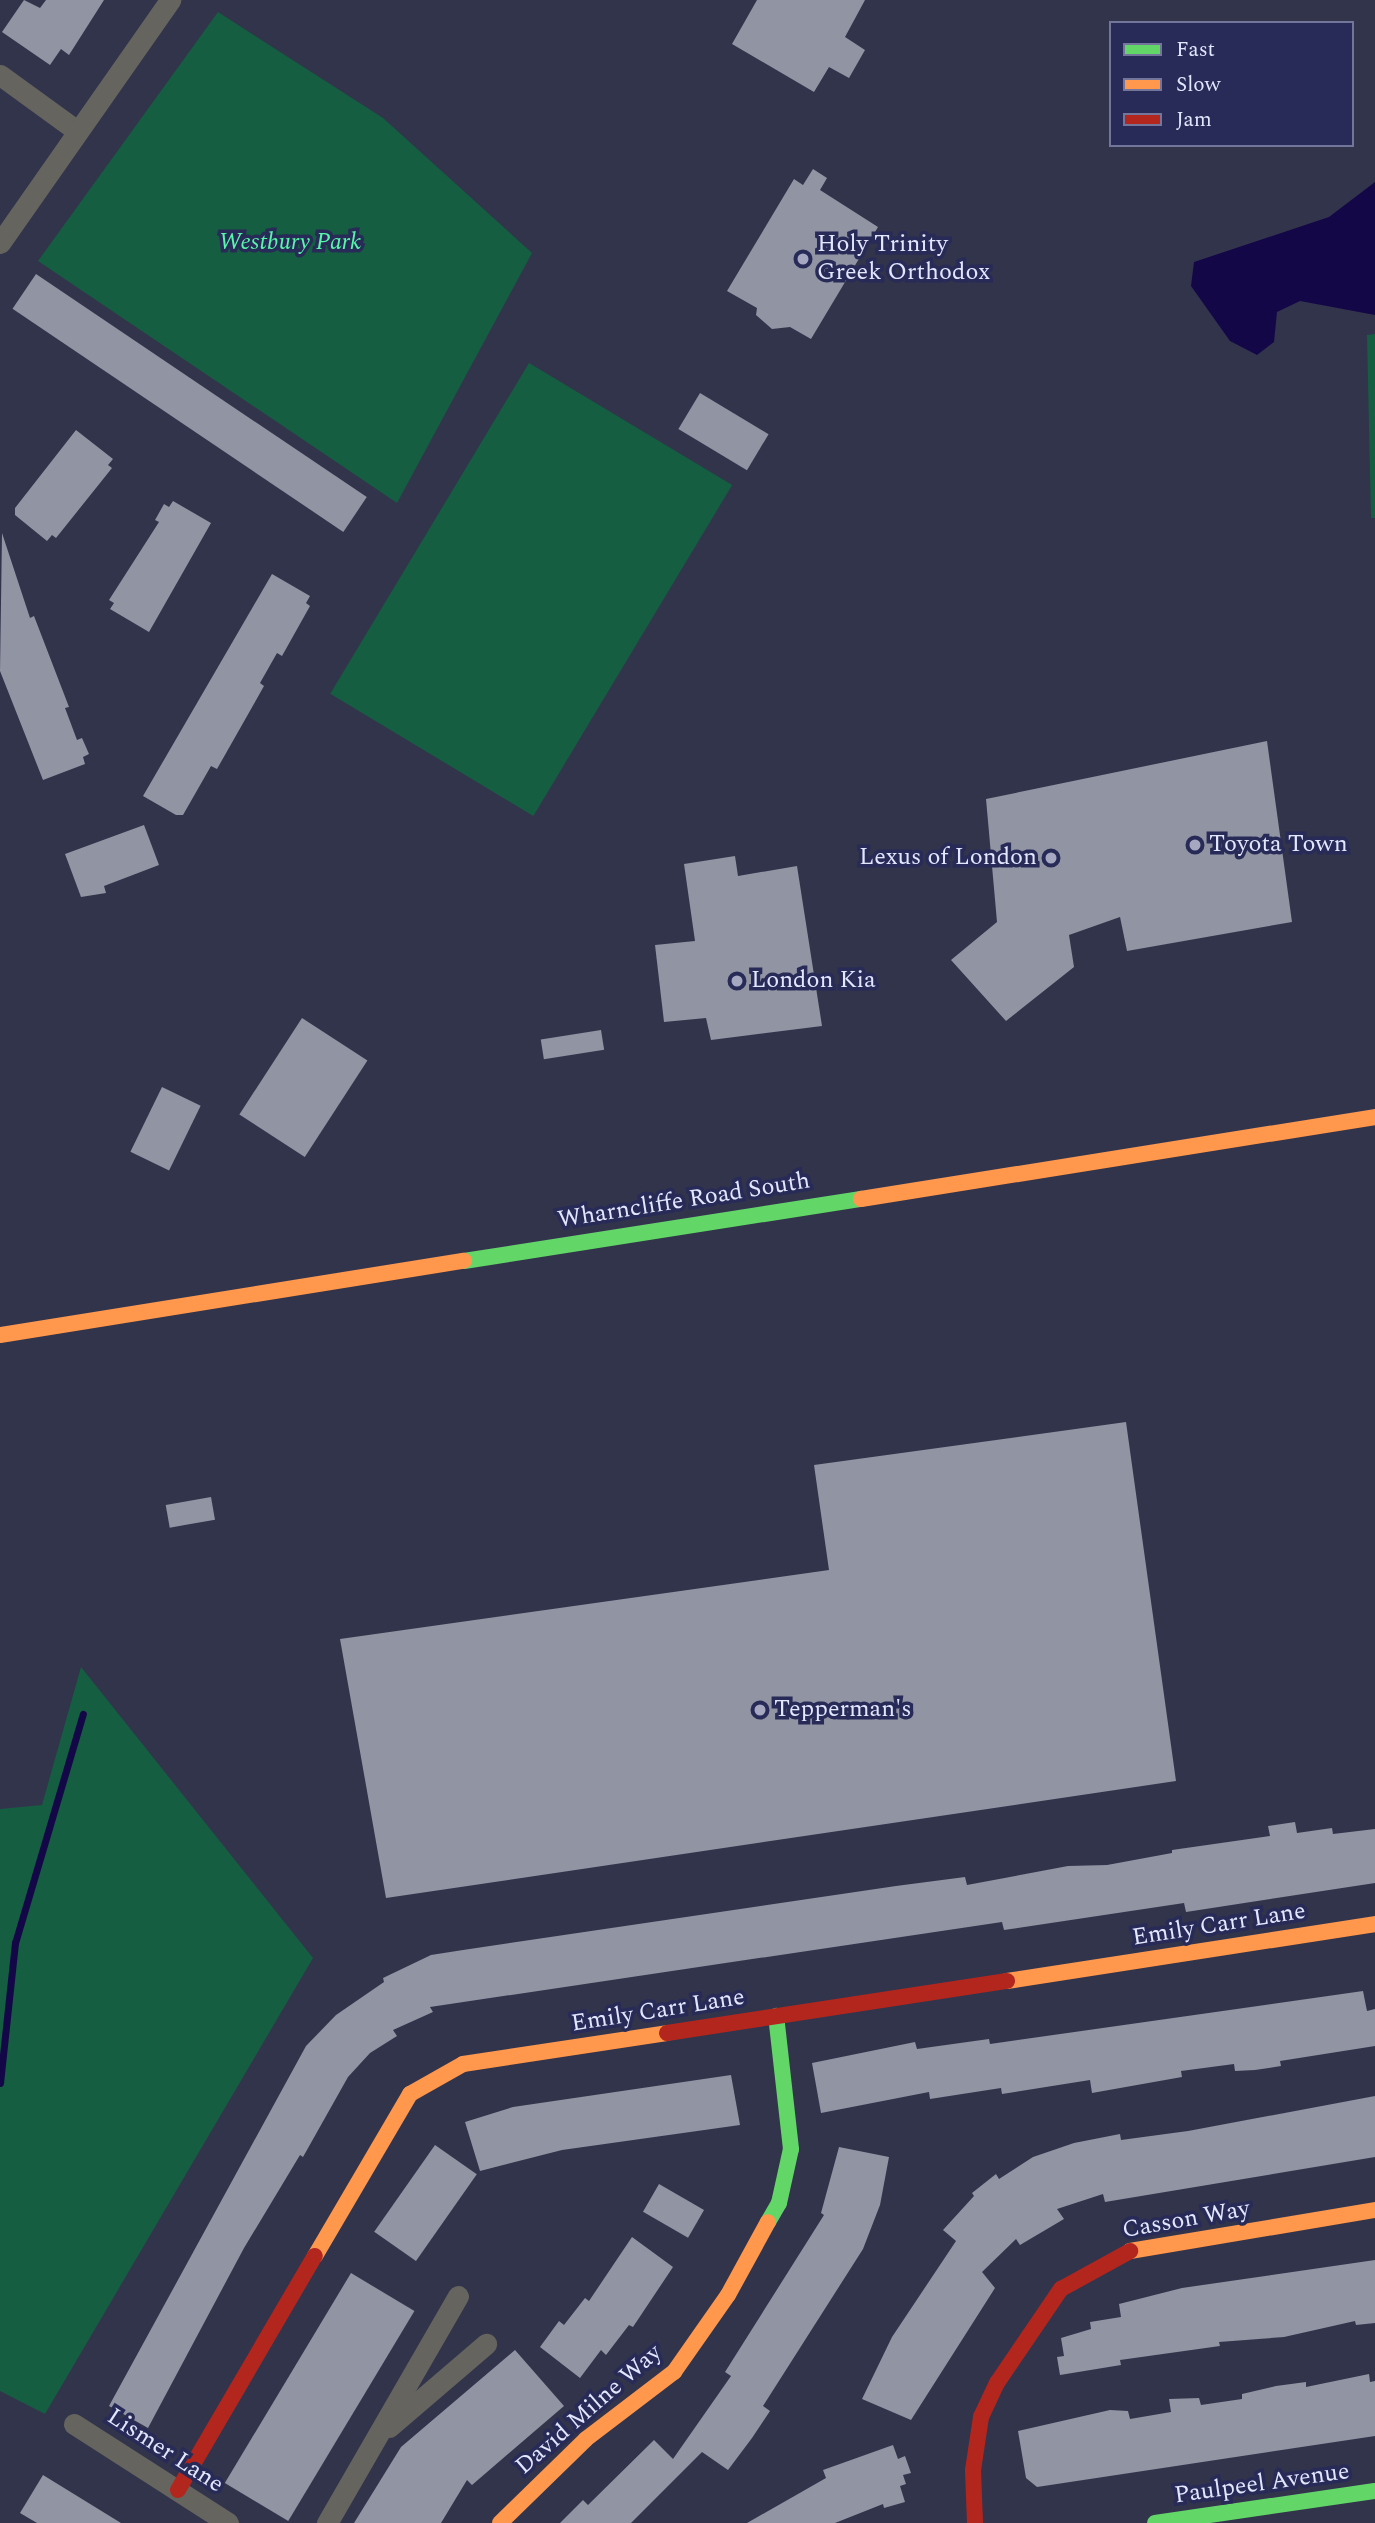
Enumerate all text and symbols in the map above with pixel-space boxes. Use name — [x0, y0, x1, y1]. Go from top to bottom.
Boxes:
legend — [1109, 21, 1354, 147]
text: Fast — [1176, 34, 1215, 66]
text: Slow — [1176, 69, 1220, 101]
text: Jam — [1176, 104, 1212, 136]
park label: Westbury Park — [219, 229, 361, 257]
place label: Holy Trinity Greek Orthodox — [817, 231, 990, 287]
marker: Holy Trinity Greek Orthodox — [795, 251, 811, 267]
place label: Toyota Town — [1209, 831, 1348, 859]
marker: Toyota Town — [1187, 837, 1203, 853]
place label: Lexus of London — [859, 844, 1037, 872]
marker: Lexus of London — [1043, 850, 1059, 866]
place label: London Kia — [751, 967, 876, 995]
marker: London Kia — [729, 973, 745, 989]
street label: Wharncliffe Road South — [556, 1167, 812, 1235]
place label: Tepperman's — [774, 1696, 912, 1724]
marker: Tepperman's — [752, 1702, 768, 1718]
street label: Emily Carr Lane — [1130, 1897, 1308, 1953]
street label: Emily Carr Lane — [569, 1983, 747, 2039]
street label: Casson Way — [1120, 2195, 1252, 2245]
street label: David Milne Way — [510, 2339, 668, 2481]
street label: Lismer Lane — [101, 2403, 229, 2499]
street label: Paulpeel Avenue — [1173, 2457, 1351, 2511]

